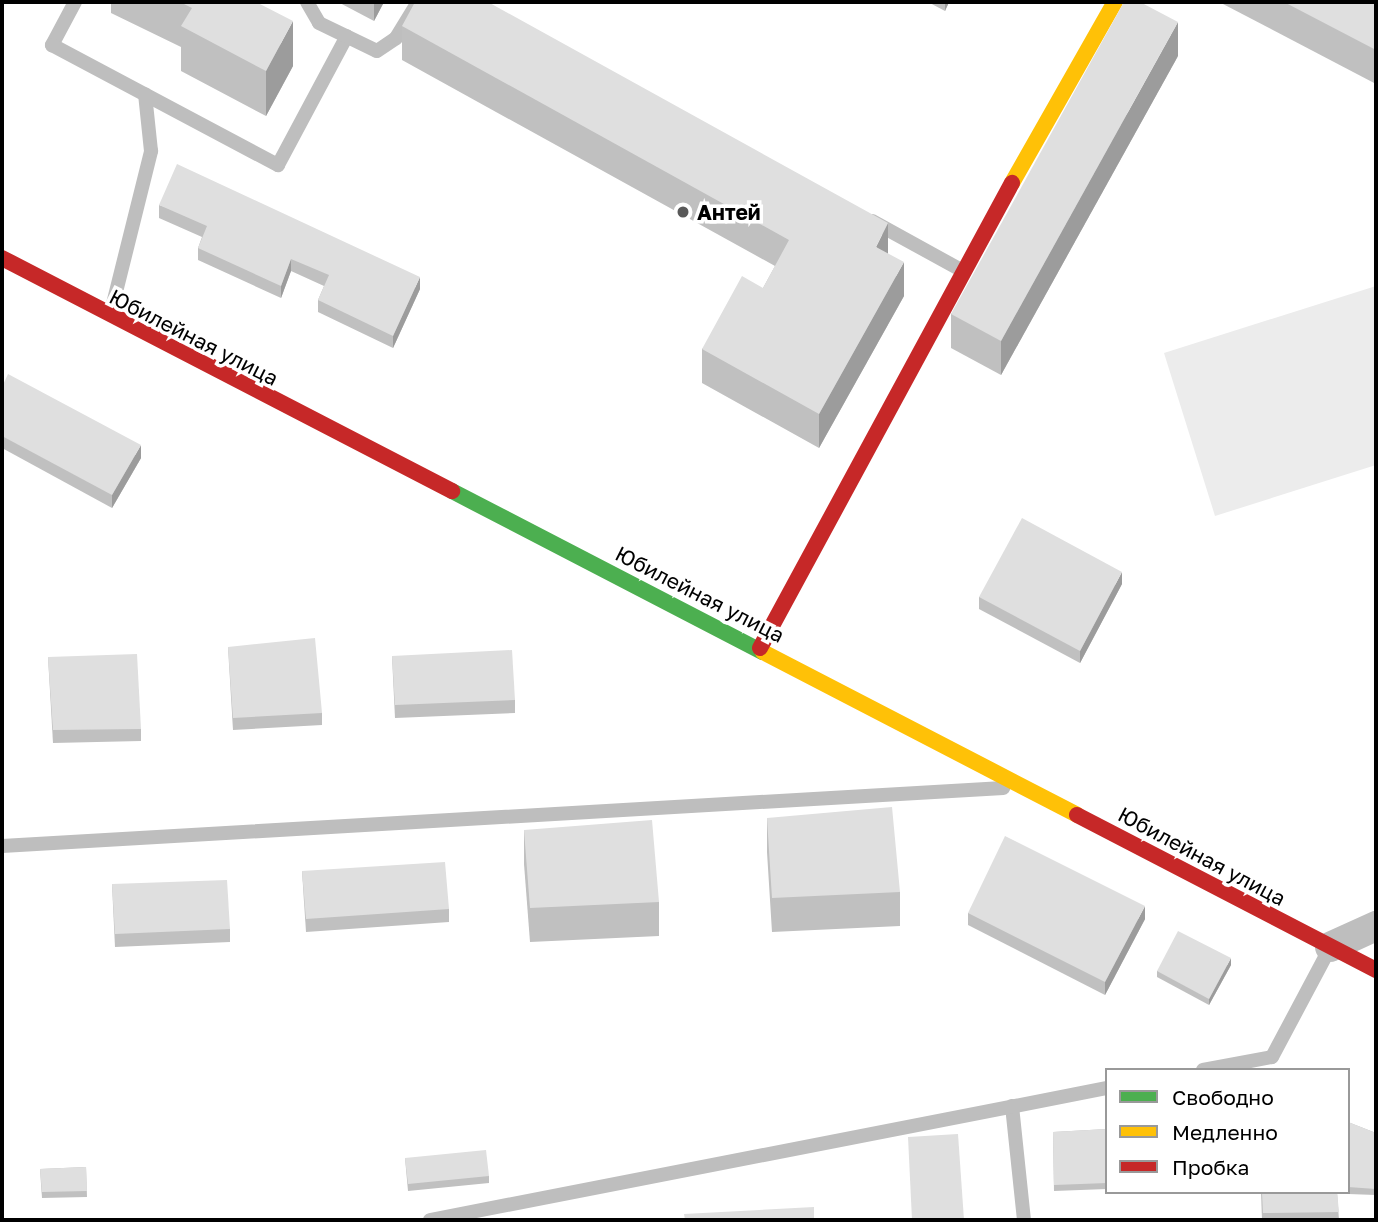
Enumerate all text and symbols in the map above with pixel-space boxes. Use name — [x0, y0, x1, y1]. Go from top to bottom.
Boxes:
place label: Антей — [697, 199, 761, 225]
marker: Антей — [675, 204, 691, 220]
street label: Юбилейная улица — [105, 284, 283, 390]
street label: Юбилейная улица — [611, 541, 789, 647]
street label: Юбилейная улица — [1114, 801, 1290, 911]
legend — [1105, 1068, 1350, 1194]
text: Свободно — [1172, 1084, 1274, 1110]
text: Медленно — [1172, 1119, 1278, 1145]
text: Пробка — [1172, 1154, 1250, 1180]

